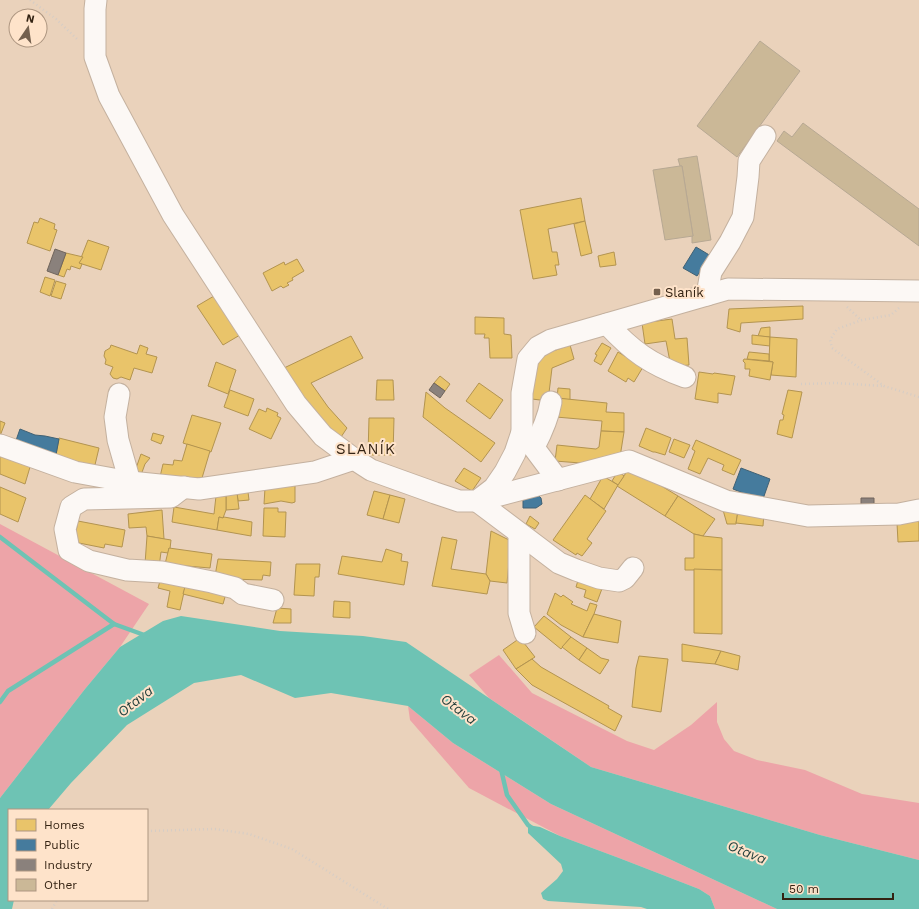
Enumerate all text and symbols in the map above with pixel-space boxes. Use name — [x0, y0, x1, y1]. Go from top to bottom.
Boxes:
north arrow — [8, 8, 48, 48]
text: N — [25, 11, 36, 26]
place label: Slaník — [665, 285, 704, 300]
marker: Slaník — [652, 287, 662, 297]
district label: SLANÍK — [336, 440, 396, 458]
water label: Otava — [114, 682, 156, 720]
water label: Otava — [438, 690, 480, 728]
legend — [8, 809, 148, 901]
text: Homes — [44, 818, 85, 832]
water label: Otava — [725, 837, 769, 867]
text: Public — [44, 838, 80, 852]
text: Industry — [44, 858, 93, 872]
scale bar — [783, 875, 893, 901]
text: Other — [44, 878, 77, 892]
text: 50 m — [789, 882, 819, 896]

